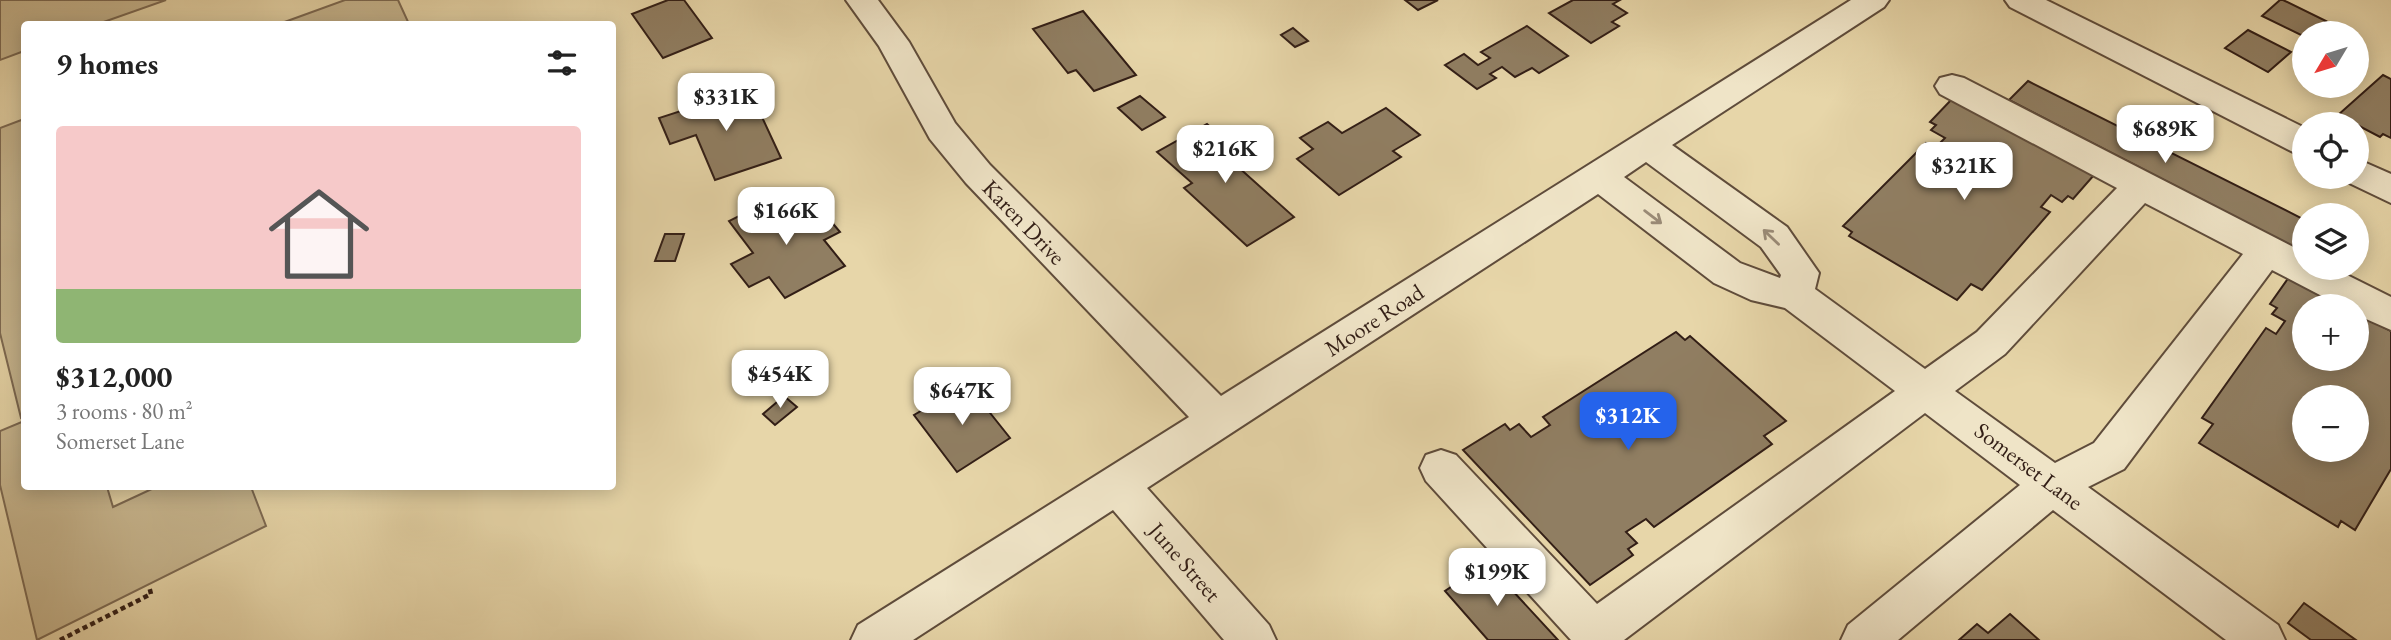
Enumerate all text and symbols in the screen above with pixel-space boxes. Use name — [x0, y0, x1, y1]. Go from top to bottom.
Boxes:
north arrow — [2292, 21, 2370, 98]
map controls — [2292, 21, 2369, 462]
text: 9 homes — [56, 44, 158, 83]
icon: filters — [543, 44, 581, 82]
pin: $331K — [677, 74, 775, 133]
text: $331K — [694, 81, 758, 111]
pin: $689K — [2116, 106, 2214, 165]
button: locate — [2292, 112, 2369, 189]
text: $689K — [2133, 113, 2197, 143]
pin: $216K — [1176, 125, 1274, 185]
text: $216K — [1193, 133, 1257, 163]
pin: $321K — [1915, 142, 2013, 202]
text: $321K — [1932, 150, 1996, 180]
icon: home — [256, 171, 382, 297]
street label: Karen Drive — [976, 173, 1072, 271]
pin: $166K — [737, 188, 835, 247]
text: $166K — [754, 195, 818, 225]
button: layers — [2292, 203, 2369, 280]
one-way arrow — [1643, 210, 1662, 224]
one-way arrow — [1763, 229, 1780, 246]
street label: Moore Road — [1319, 277, 1430, 363]
button: + — [2292, 294, 2369, 371]
pin: $454K — [731, 350, 829, 410]
text: $312,000 — [56, 357, 172, 396]
text: $454K — [748, 358, 812, 388]
pin: $647K — [913, 368, 1011, 427]
text: $647K — [930, 375, 994, 405]
button: − — [2292, 385, 2369, 462]
pin: $312K — [1579, 392, 1677, 452]
text: 3 rooms · 80 m² — [56, 396, 193, 426]
text: $312K — [1596, 400, 1660, 430]
street label: Somerset Lane — [1969, 415, 2089, 517]
text: Somerset Lane — [56, 426, 185, 456]
street label: June Street — [1141, 514, 1228, 609]
pin: $199K — [1448, 548, 1546, 608]
text: $199K — [1465, 556, 1529, 586]

